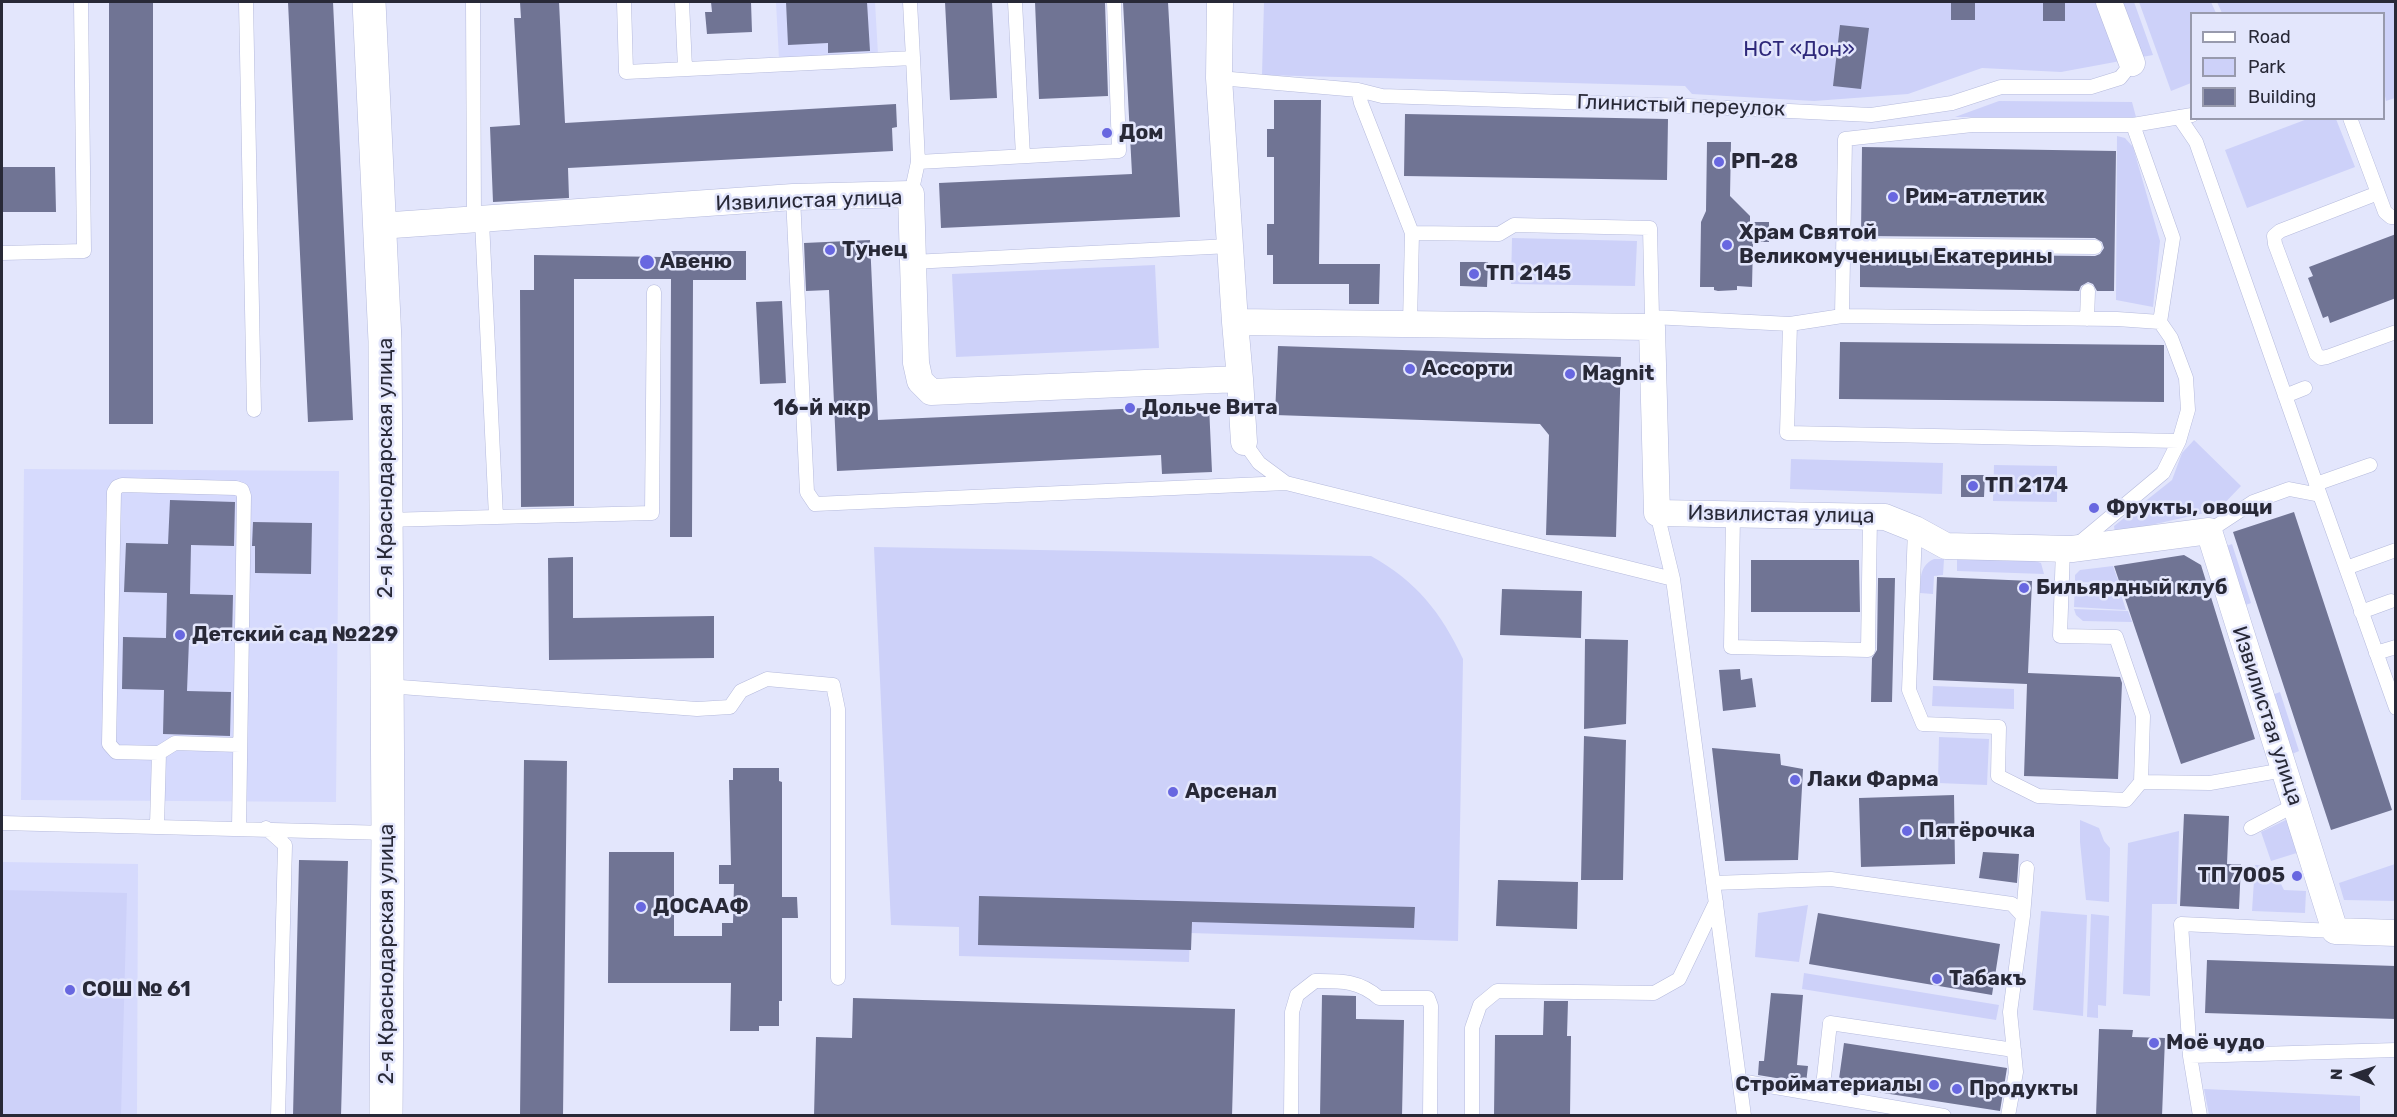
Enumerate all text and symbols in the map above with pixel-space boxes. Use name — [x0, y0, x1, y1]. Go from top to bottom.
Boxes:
legend — [2190, 12, 2385, 120]
text: Road — [2248, 26, 2291, 48]
park label: НСТ «Дон» — [1743, 37, 1855, 63]
text: Park — [2248, 56, 2285, 78]
text: Building — [2248, 86, 2316, 108]
street label: Глинистый переулок — [1576, 90, 1786, 122]
place label: Дом — [1119, 120, 1163, 146]
marker: Дом — [1100, 126, 1114, 140]
place label: РП-28 — [1731, 149, 1798, 175]
marker: РП-28 — [1712, 155, 1726, 169]
place label: Рим-атлетик — [1905, 184, 2045, 210]
street label: Извилистая улица — [715, 185, 903, 217]
marker: Рим-атлетик — [1886, 190, 1900, 204]
place label: Храм Святой Великомученицы Екатерины — [1739, 220, 2053, 270]
place label: Тунец — [842, 237, 907, 263]
marker: Храм Святой Великомученицы Екатерины — [1720, 238, 1734, 252]
marker: Тунец — [823, 243, 837, 257]
place label: Авеню — [660, 249, 732, 275]
marker: Авеню — [638, 253, 656, 271]
place label: ТП 2145 — [1486, 261, 1571, 287]
marker: ТП 2145 — [1467, 267, 1481, 281]
street label: 2-я Краснодарская улица — [373, 338, 399, 598]
place label: Ассорти — [1422, 356, 1513, 382]
place label: Magnit — [1582, 361, 1654, 387]
marker: Ассорти — [1403, 362, 1417, 376]
marker: Magnit — [1563, 367, 1577, 381]
place label: Дольче Вита — [1142, 395, 1278, 421]
district label: 16-й мкр — [773, 396, 871, 422]
marker: Дольче Вита — [1123, 401, 1137, 415]
place label: ТП 2174 — [1985, 473, 2068, 499]
marker: ТП 2174 — [1966, 479, 1980, 493]
place label: Фрукты, овощи — [2106, 495, 2272, 521]
street label: Извилистая улица — [1687, 501, 1875, 529]
marker: Фрукты, овощи — [2087, 501, 2101, 515]
place label: Бильярдный клуб — [2036, 575, 2228, 601]
marker: Бильярдный клуб — [2017, 581, 2031, 595]
place label: Детский сад №229 — [192, 622, 398, 648]
street label: Извилистая улица — [2226, 623, 2308, 809]
marker: Детский сад №229 — [173, 628, 187, 642]
place label: Лаки Фарма — [1807, 767, 1939, 793]
marker: Лаки Фарма — [1788, 773, 1802, 787]
place label: Арсенал — [1185, 779, 1277, 805]
marker: Арсенал — [1166, 785, 1180, 799]
place label: Пятёрочка — [1919, 818, 2035, 844]
street label: 2-я Краснодарская улица — [374, 824, 400, 1084]
marker: Пятёрочка — [1900, 824, 1914, 838]
place label: ТП 7005 — [2197, 863, 2285, 889]
marker: ТП 7005 — [2290, 869, 2304, 883]
place label: ДОСААФ — [653, 894, 749, 920]
marker: ДОСААФ — [634, 900, 648, 914]
place label: Табакъ — [1949, 966, 2026, 992]
marker: Табакъ — [1930, 972, 1944, 986]
place label: СОШ № 61 — [82, 977, 191, 1003]
marker: СОШ № 61 — [63, 983, 77, 997]
place label: Моё чудо — [2166, 1030, 2265, 1056]
marker: Моё чудо — [2147, 1036, 2161, 1050]
north arrow — [2325, 1045, 2385, 1105]
text: N — [2327, 1068, 2346, 1080]
place label: Стройматериалы — [1735, 1072, 1922, 1098]
place label: Продукты — [1969, 1076, 2078, 1102]
marker: Стройматериалы — [1927, 1078, 1941, 1092]
marker: Продукты — [1950, 1082, 1964, 1096]

